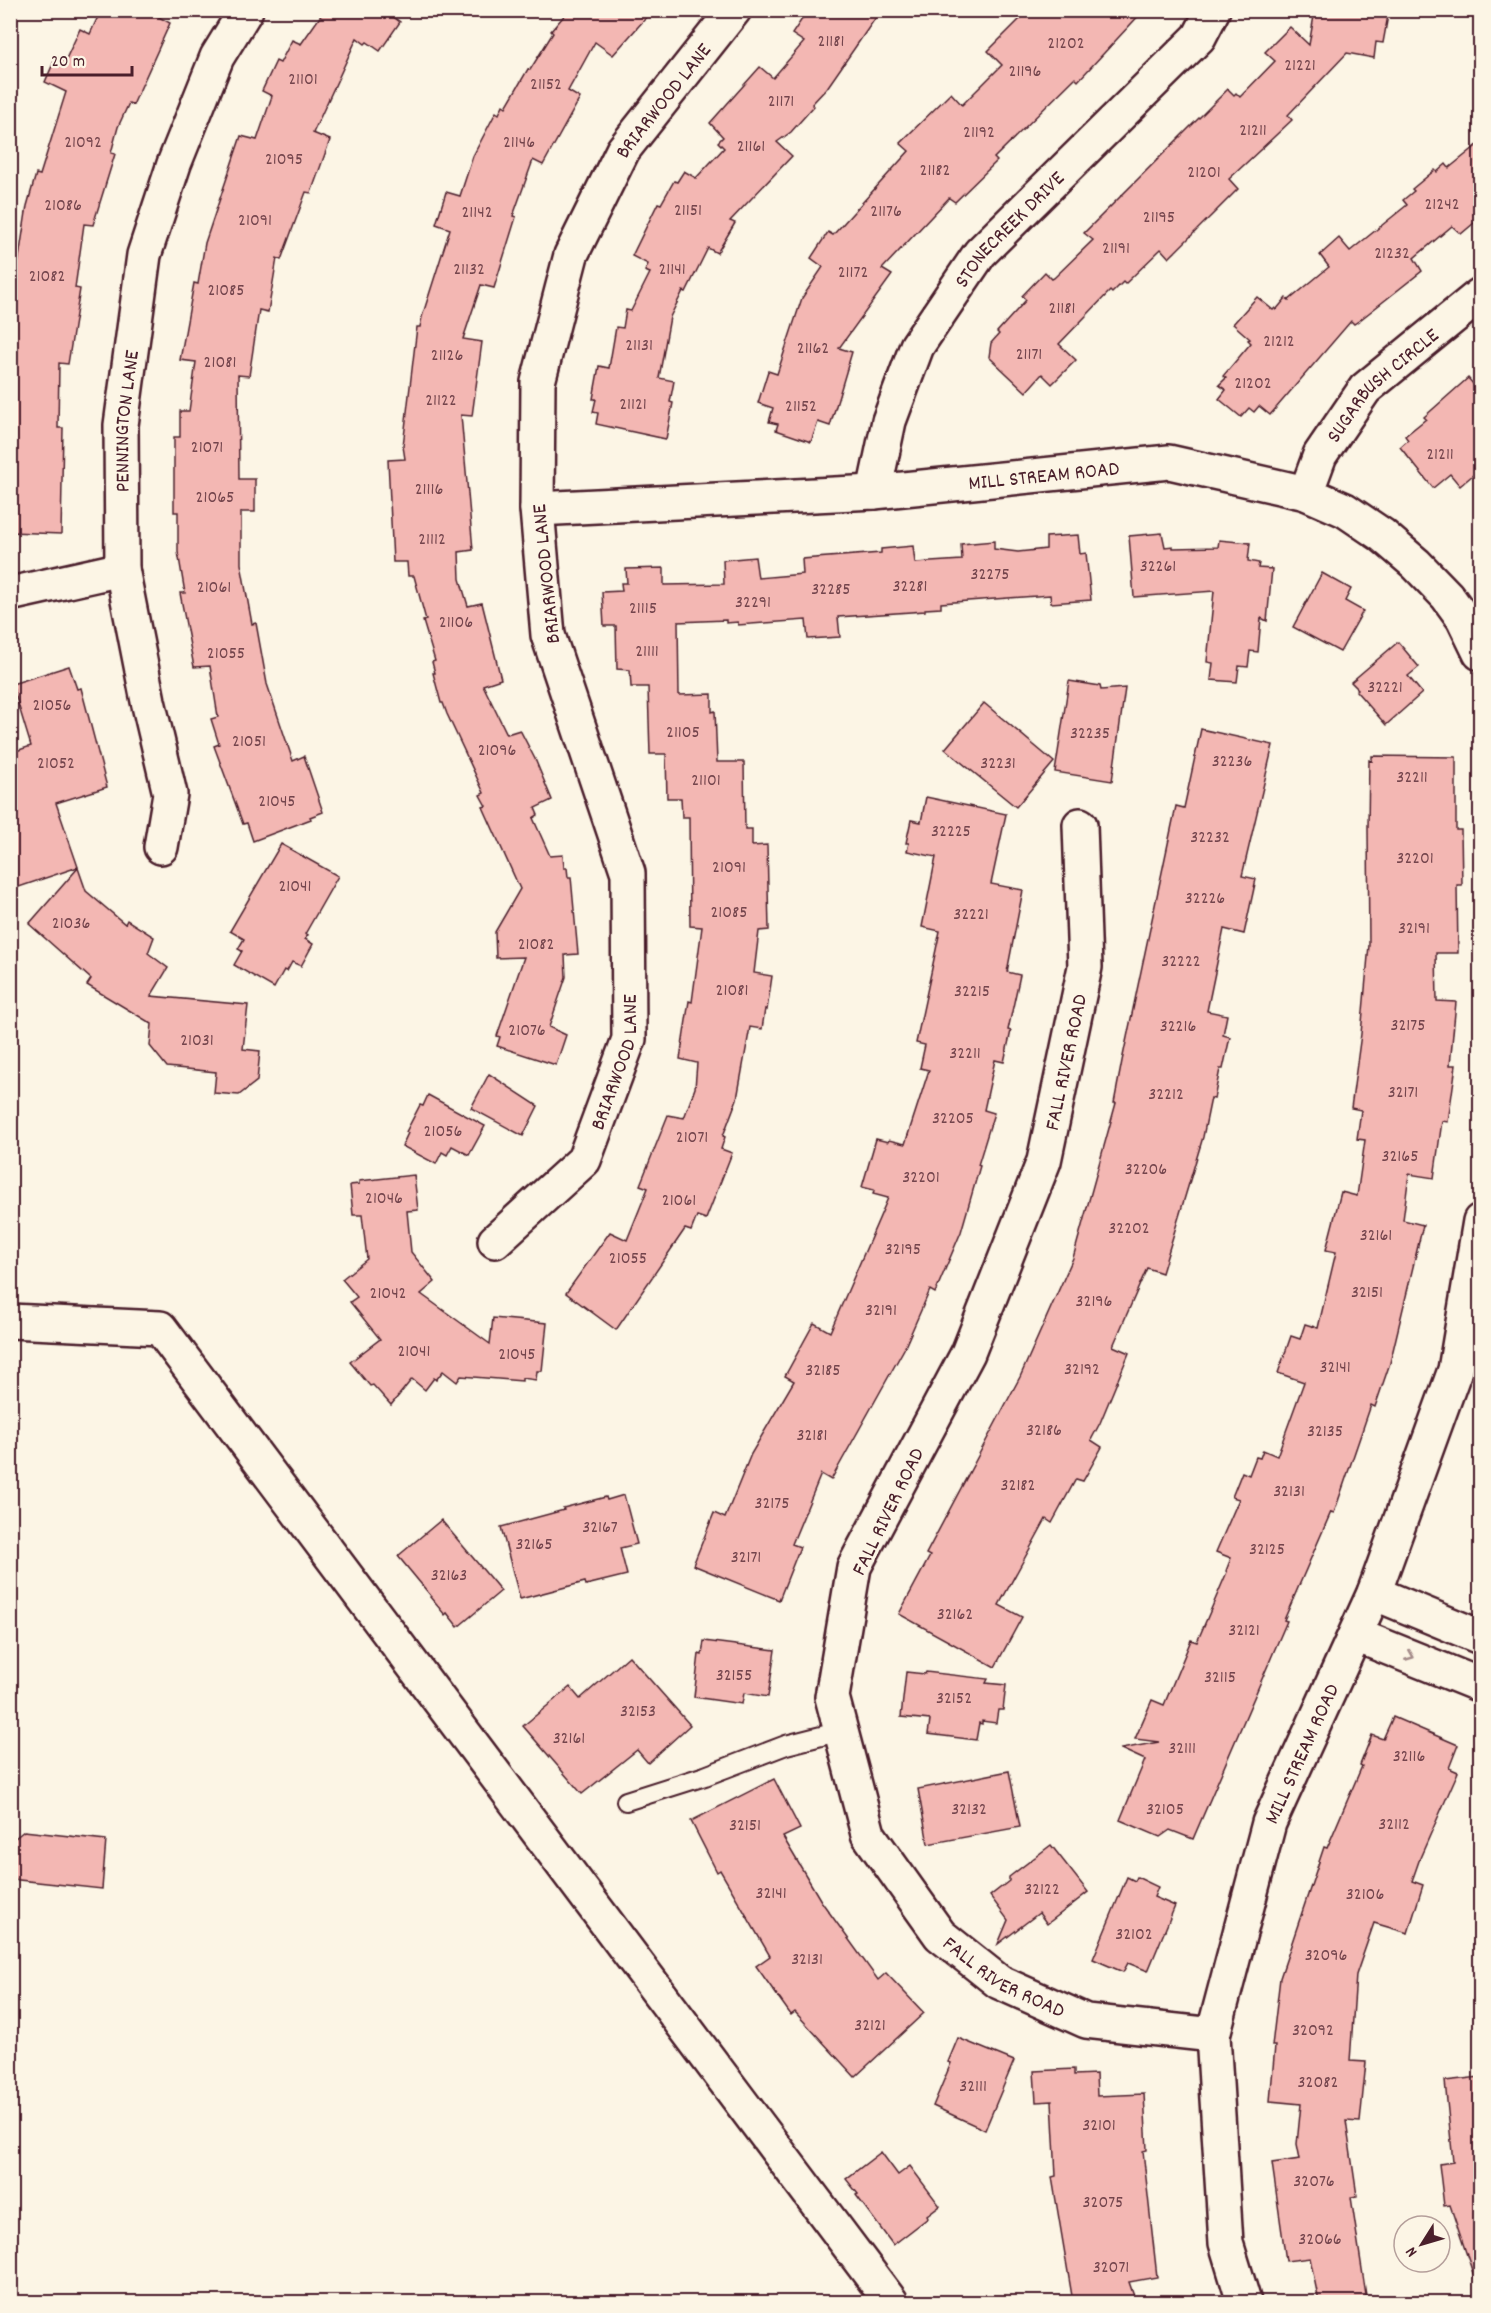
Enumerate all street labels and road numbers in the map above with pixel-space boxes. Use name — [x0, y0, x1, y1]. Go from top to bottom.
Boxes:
street label: BRIARWOOD LANE — [609, 37, 720, 164]
street label: STONECREEK DRIVE — [948, 165, 1073, 295]
street label: SUGARBUSH CIRCLE — [1320, 322, 1447, 450]
street label: PENNINGTON LANE — [109, 348, 149, 492]
street label: MILL STREAM ROAD — [967, 455, 1121, 500]
street label: BRIARWOOD LANE — [526, 502, 570, 645]
street label: FALL RIVER ROAD — [1039, 991, 1097, 1134]
street label: BRIARWOOD LANE — [584, 994, 647, 1135]
street label: FALL RIVER ROAD — [846, 1443, 934, 1581]
street label: MILL STREAM ROAD — [1258, 1679, 1349, 1830]
street label: FALL RIVER ROAD — [935, 1930, 1069, 2028]

